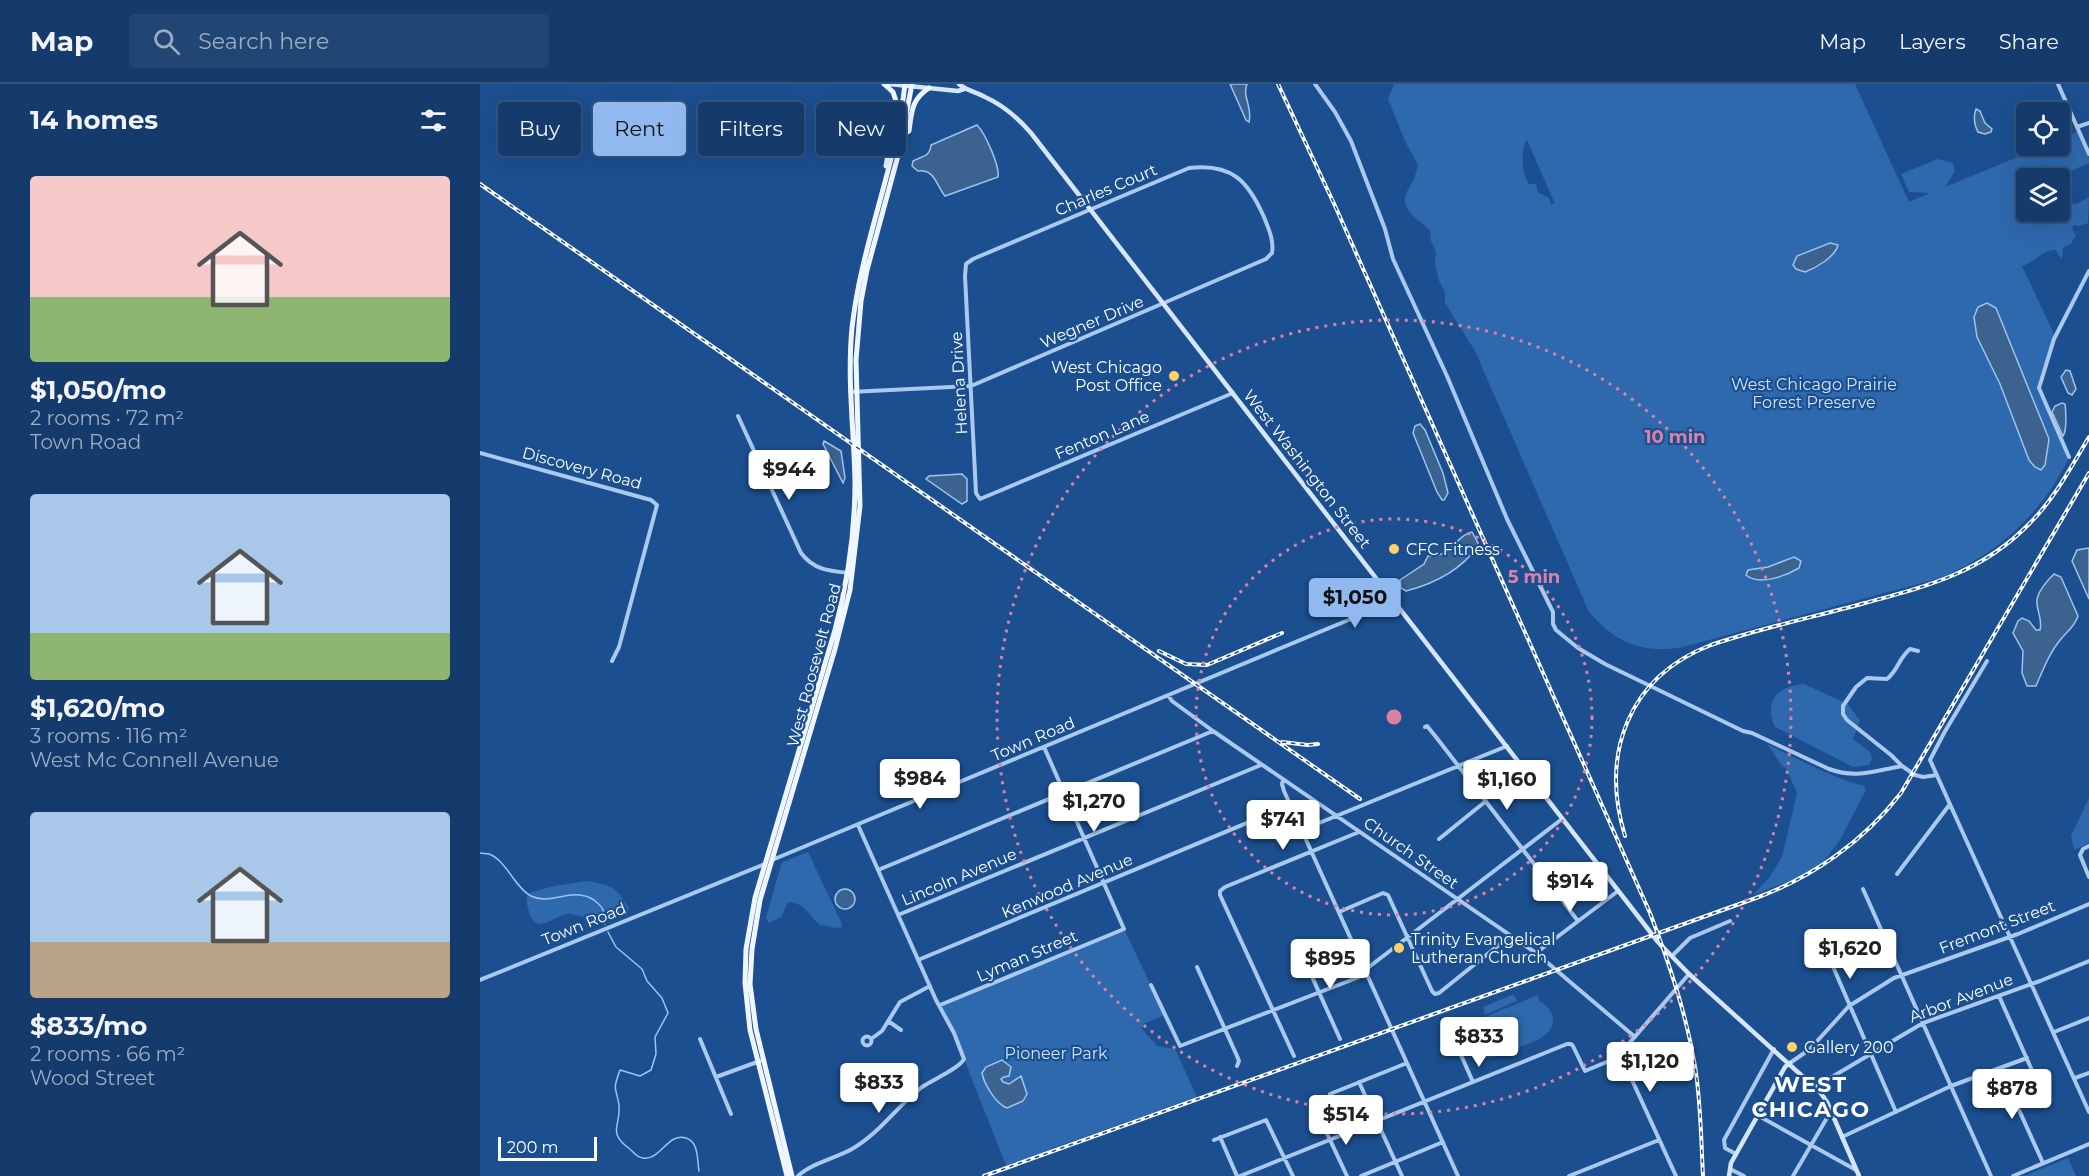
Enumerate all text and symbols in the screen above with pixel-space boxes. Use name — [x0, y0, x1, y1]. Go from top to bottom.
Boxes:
search box — [129, 14, 549, 68]
text: Map — [30, 24, 93, 58]
icon: search — [150, 25, 183, 58]
text: Search here — [198, 28, 329, 55]
text: Map — [1819, 29, 1866, 54]
text: Layers — [1899, 29, 1966, 54]
text: Share — [1999, 29, 2059, 54]
chip: Buy — [498, 102, 581, 156]
chip: Rent — [593, 102, 686, 156]
chip: Filters — [698, 102, 804, 156]
chip: New — [816, 102, 906, 156]
map controls — [2016, 102, 2070, 222]
button: locate — [2016, 102, 2070, 156]
text: 14 homes — [30, 104, 158, 136]
icon: filters — [417, 104, 450, 137]
street label: Charles Court — [1052, 160, 1160, 220]
button: layers — [2016, 168, 2070, 222]
icon: home — [186, 215, 294, 323]
street label: Wegner Drive — [1037, 292, 1147, 352]
street label: Helena Drive — [947, 331, 971, 435]
place label: West Chicago Post Office — [1051, 358, 1162, 395]
marker: West Chicago Post Office — [1167, 369, 1181, 383]
text: $1,050/mo — [30, 374, 166, 406]
park label: West Chicago Prairie Forest Preserve — [1731, 375, 1897, 412]
street label: West Washington Street — [1239, 386, 1375, 552]
text: 2 rooms · 72 m² — [30, 406, 184, 430]
street label: Fenton Lane — [1052, 407, 1152, 463]
text: 10 min — [1644, 426, 1706, 448]
text: Town Road — [30, 430, 141, 454]
street label: Discovery Road — [520, 443, 644, 493]
pin: $944 — [753, 450, 825, 501]
text: $944 — [763, 457, 815, 481]
icon: home — [186, 533, 294, 641]
place label: CFC Fitness — [1406, 540, 1500, 559]
marker: CFC Fitness — [1387, 542, 1401, 556]
text: 5 min — [1508, 566, 1560, 588]
pin: $1,050 — [1306, 578, 1404, 629]
street label: West Roosevelt Road — [783, 581, 845, 749]
text: $1,050 — [1323, 585, 1387, 609]
text: $1,620/mo — [30, 692, 165, 724]
centre of rings — [1384, 707, 1404, 727]
street label: Town Road — [988, 713, 1078, 765]
text: 3 rooms · 116 m² — [30, 724, 188, 748]
text: West Mc Connell Avenue — [30, 748, 279, 772]
pin: $984 — [884, 759, 956, 810]
pin: $1,160 — [1458, 760, 1556, 811]
text: $984 — [894, 766, 946, 790]
text: $1,160 — [1477, 767, 1537, 791]
pin: $1,270 — [1045, 782, 1143, 833]
text: $1,270 — [1062, 789, 1126, 813]
pin: $741 — [1247, 800, 1319, 851]
text: $741 — [1261, 807, 1305, 831]
street label: Church Street — [1360, 813, 1462, 893]
street label: Lincoln Avenue — [899, 844, 1019, 910]
street label: Kenwood Avenue — [999, 850, 1135, 922]
icon: home — [186, 851, 294, 959]
pin: $914 — [1534, 862, 1606, 913]
text: $914 — [1547, 869, 1593, 893]
street label: Fremont Street — [1936, 896, 2058, 958]
street label: Town Road — [539, 899, 629, 949]
street label: Lyman Street — [974, 926, 1081, 986]
pin: $1,620 — [1801, 929, 1899, 980]
place label: Trinity Evangelical Lutheran Church — [1411, 930, 1555, 967]
text: $1,620 — [1818, 936, 1882, 960]
pin: $895 — [1294, 939, 1366, 990]
marker: Trinity Evangelical Lutheran Church — [1392, 941, 1406, 955]
text: $895 — [1305, 946, 1355, 970]
street label: Arbor Avenue — [1906, 969, 2016, 1027]
text: $833/mo — [30, 1010, 147, 1042]
pin: $833 — [1443, 1017, 1515, 1068]
text: $833 — [1454, 1024, 1504, 1048]
place label: Gallery 200 — [1804, 1038, 1894, 1057]
marker: Gallery 200 — [1785, 1040, 1799, 1054]
text: 2 rooms · 66 m² — [30, 1042, 185, 1066]
pin: $1,120 — [1601, 1042, 1699, 1093]
park label: Pioneer Park — [1004, 1044, 1108, 1063]
text: $1,120 — [1621, 1049, 1679, 1073]
pin: $833 — [843, 1063, 915, 1114]
text: Wood Street — [30, 1066, 155, 1090]
pin: $878 — [1976, 1069, 2048, 1120]
text: $833 — [854, 1070, 904, 1094]
district label: WEST CHICAGO — [1751, 1071, 1871, 1123]
text: $878 — [1986, 1076, 2038, 1100]
pin: $514 — [1310, 1095, 1382, 1146]
text: $514 — [1323, 1102, 1369, 1126]
scale bar — [498, 1134, 597, 1162]
text: 200 m — [507, 1138, 558, 1157]

